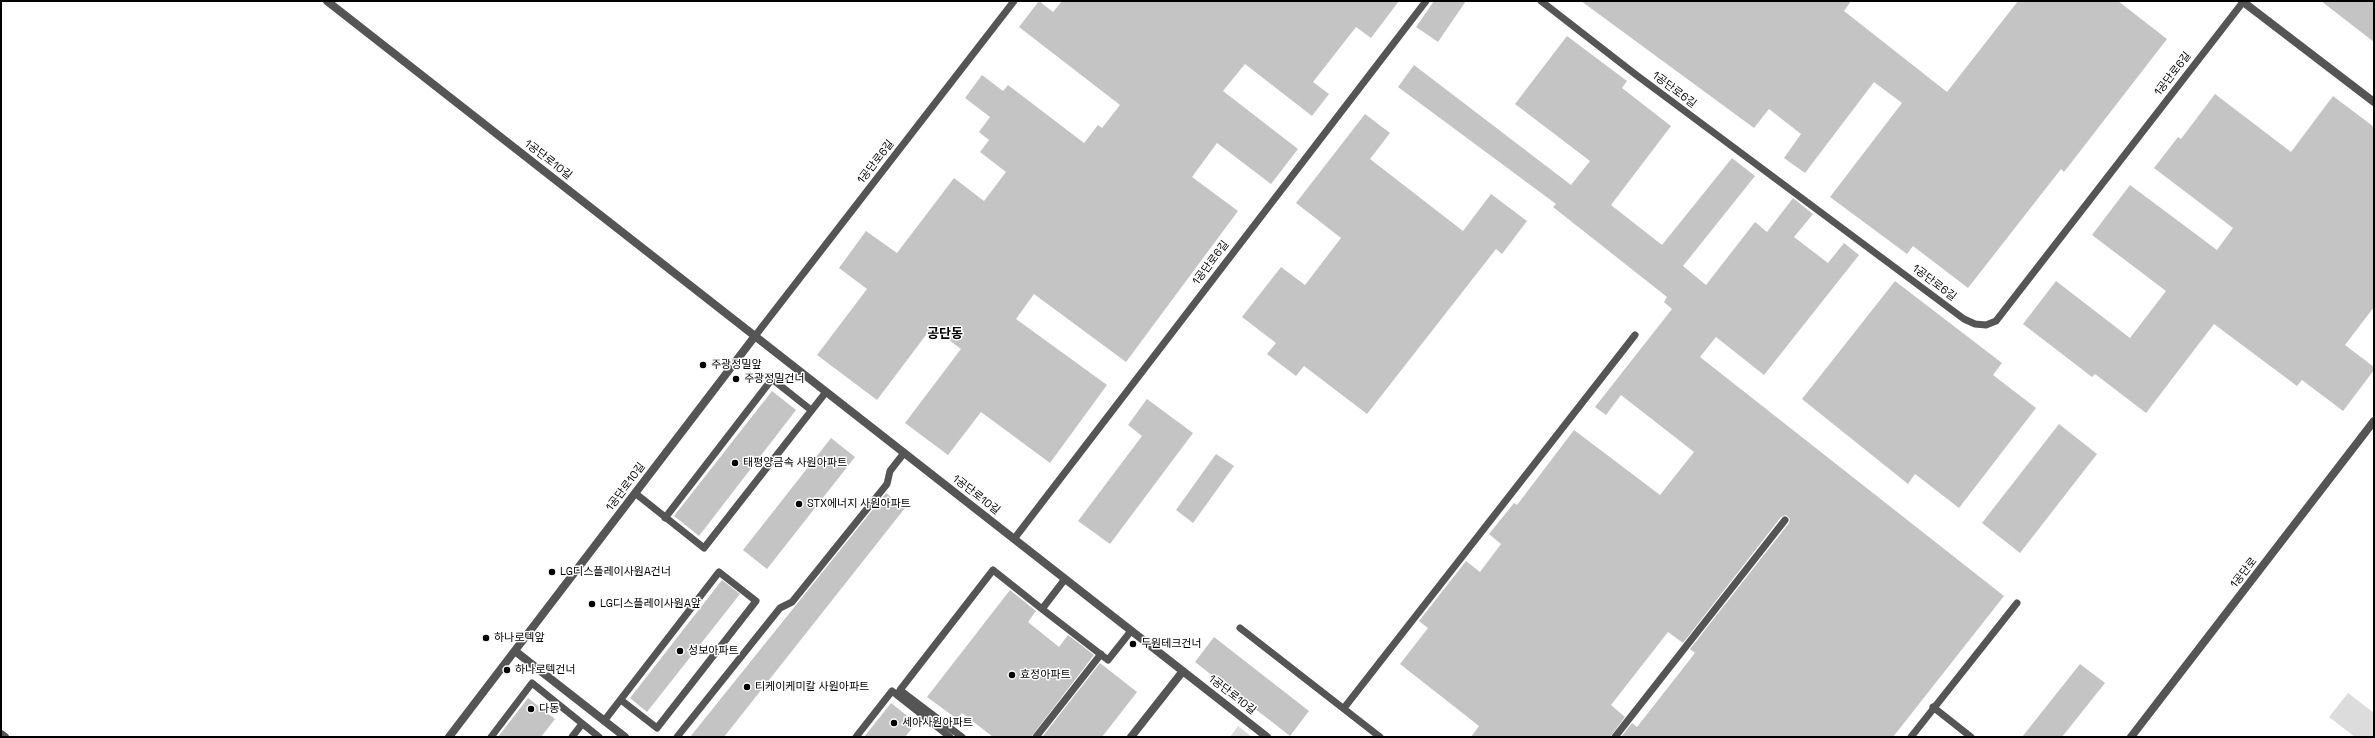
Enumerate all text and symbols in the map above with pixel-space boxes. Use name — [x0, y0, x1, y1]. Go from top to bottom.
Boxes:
street label: 1공단로6길 — [2152, 50, 2194, 98]
street label: 1공단로6길 — [1649, 69, 1699, 111]
street label: 1공단로10길 — [522, 137, 574, 183]
street label: 1공단로6길 — [855, 138, 897, 186]
street label: 1공단로6길 — [1190, 238, 1232, 288]
street label: 1공단로6길 — [1909, 262, 1959, 304]
district label: 공단동 — [927, 326, 963, 342]
place label: 주광정밀앞 — [711, 358, 762, 372]
marker: 주광정밀앞 — [698, 360, 708, 370]
place label: 주광정밀건너 — [744, 372, 805, 386]
marker: 주광정밀건너 — [731, 374, 741, 384]
place label: 태평양금속 사원아파트 — [743, 456, 847, 470]
marker: 태평양금속 사원아파트 — [730, 458, 740, 468]
street label: 1공단로10길 — [604, 460, 648, 514]
street label: 1공단로10길 — [950, 472, 1002, 518]
place label: STX에너지 사원아파트 — [807, 497, 911, 511]
marker: STX에너지 사원아파트 — [794, 499, 804, 509]
street label: 1공단로 — [2228, 555, 2260, 591]
place label: LG디스플레이사원A건너 — [560, 565, 671, 579]
marker: LG디스플레이사원A건너 — [547, 567, 557, 577]
place label: LG디스플레이사원A앞 — [600, 597, 701, 611]
marker: LG디스플레이사원A앞 — [587, 599, 597, 609]
place label: 하나로텍앞 — [494, 631, 545, 645]
marker: 하나로텍앞 — [481, 633, 491, 643]
place label: 두원테크건너 — [1141, 637, 1202, 651]
marker: 두원테크건너 — [1128, 639, 1138, 649]
place label: 성보아파트 — [688, 644, 739, 658]
marker: 성보아파트 — [675, 646, 685, 656]
place label: 하나로텍건너 — [515, 663, 576, 677]
marker: 하나로텍건너 — [502, 665, 512, 675]
place label: 효정아파트 — [1020, 668, 1071, 682]
marker: 효정아파트 — [1007, 670, 1017, 680]
street label: 1공단로10길 — [1206, 672, 1258, 718]
place label: 티케이케미칼 사원아파트 — [755, 680, 869, 694]
marker: 티케이케미칼 사원아파트 — [742, 682, 752, 692]
place label: 다동 — [539, 702, 559, 716]
marker: 다동 — [526, 704, 536, 714]
place label: 세아사원아파트 — [902, 716, 973, 730]
marker: 세아사원아파트 — [889, 718, 899, 728]

